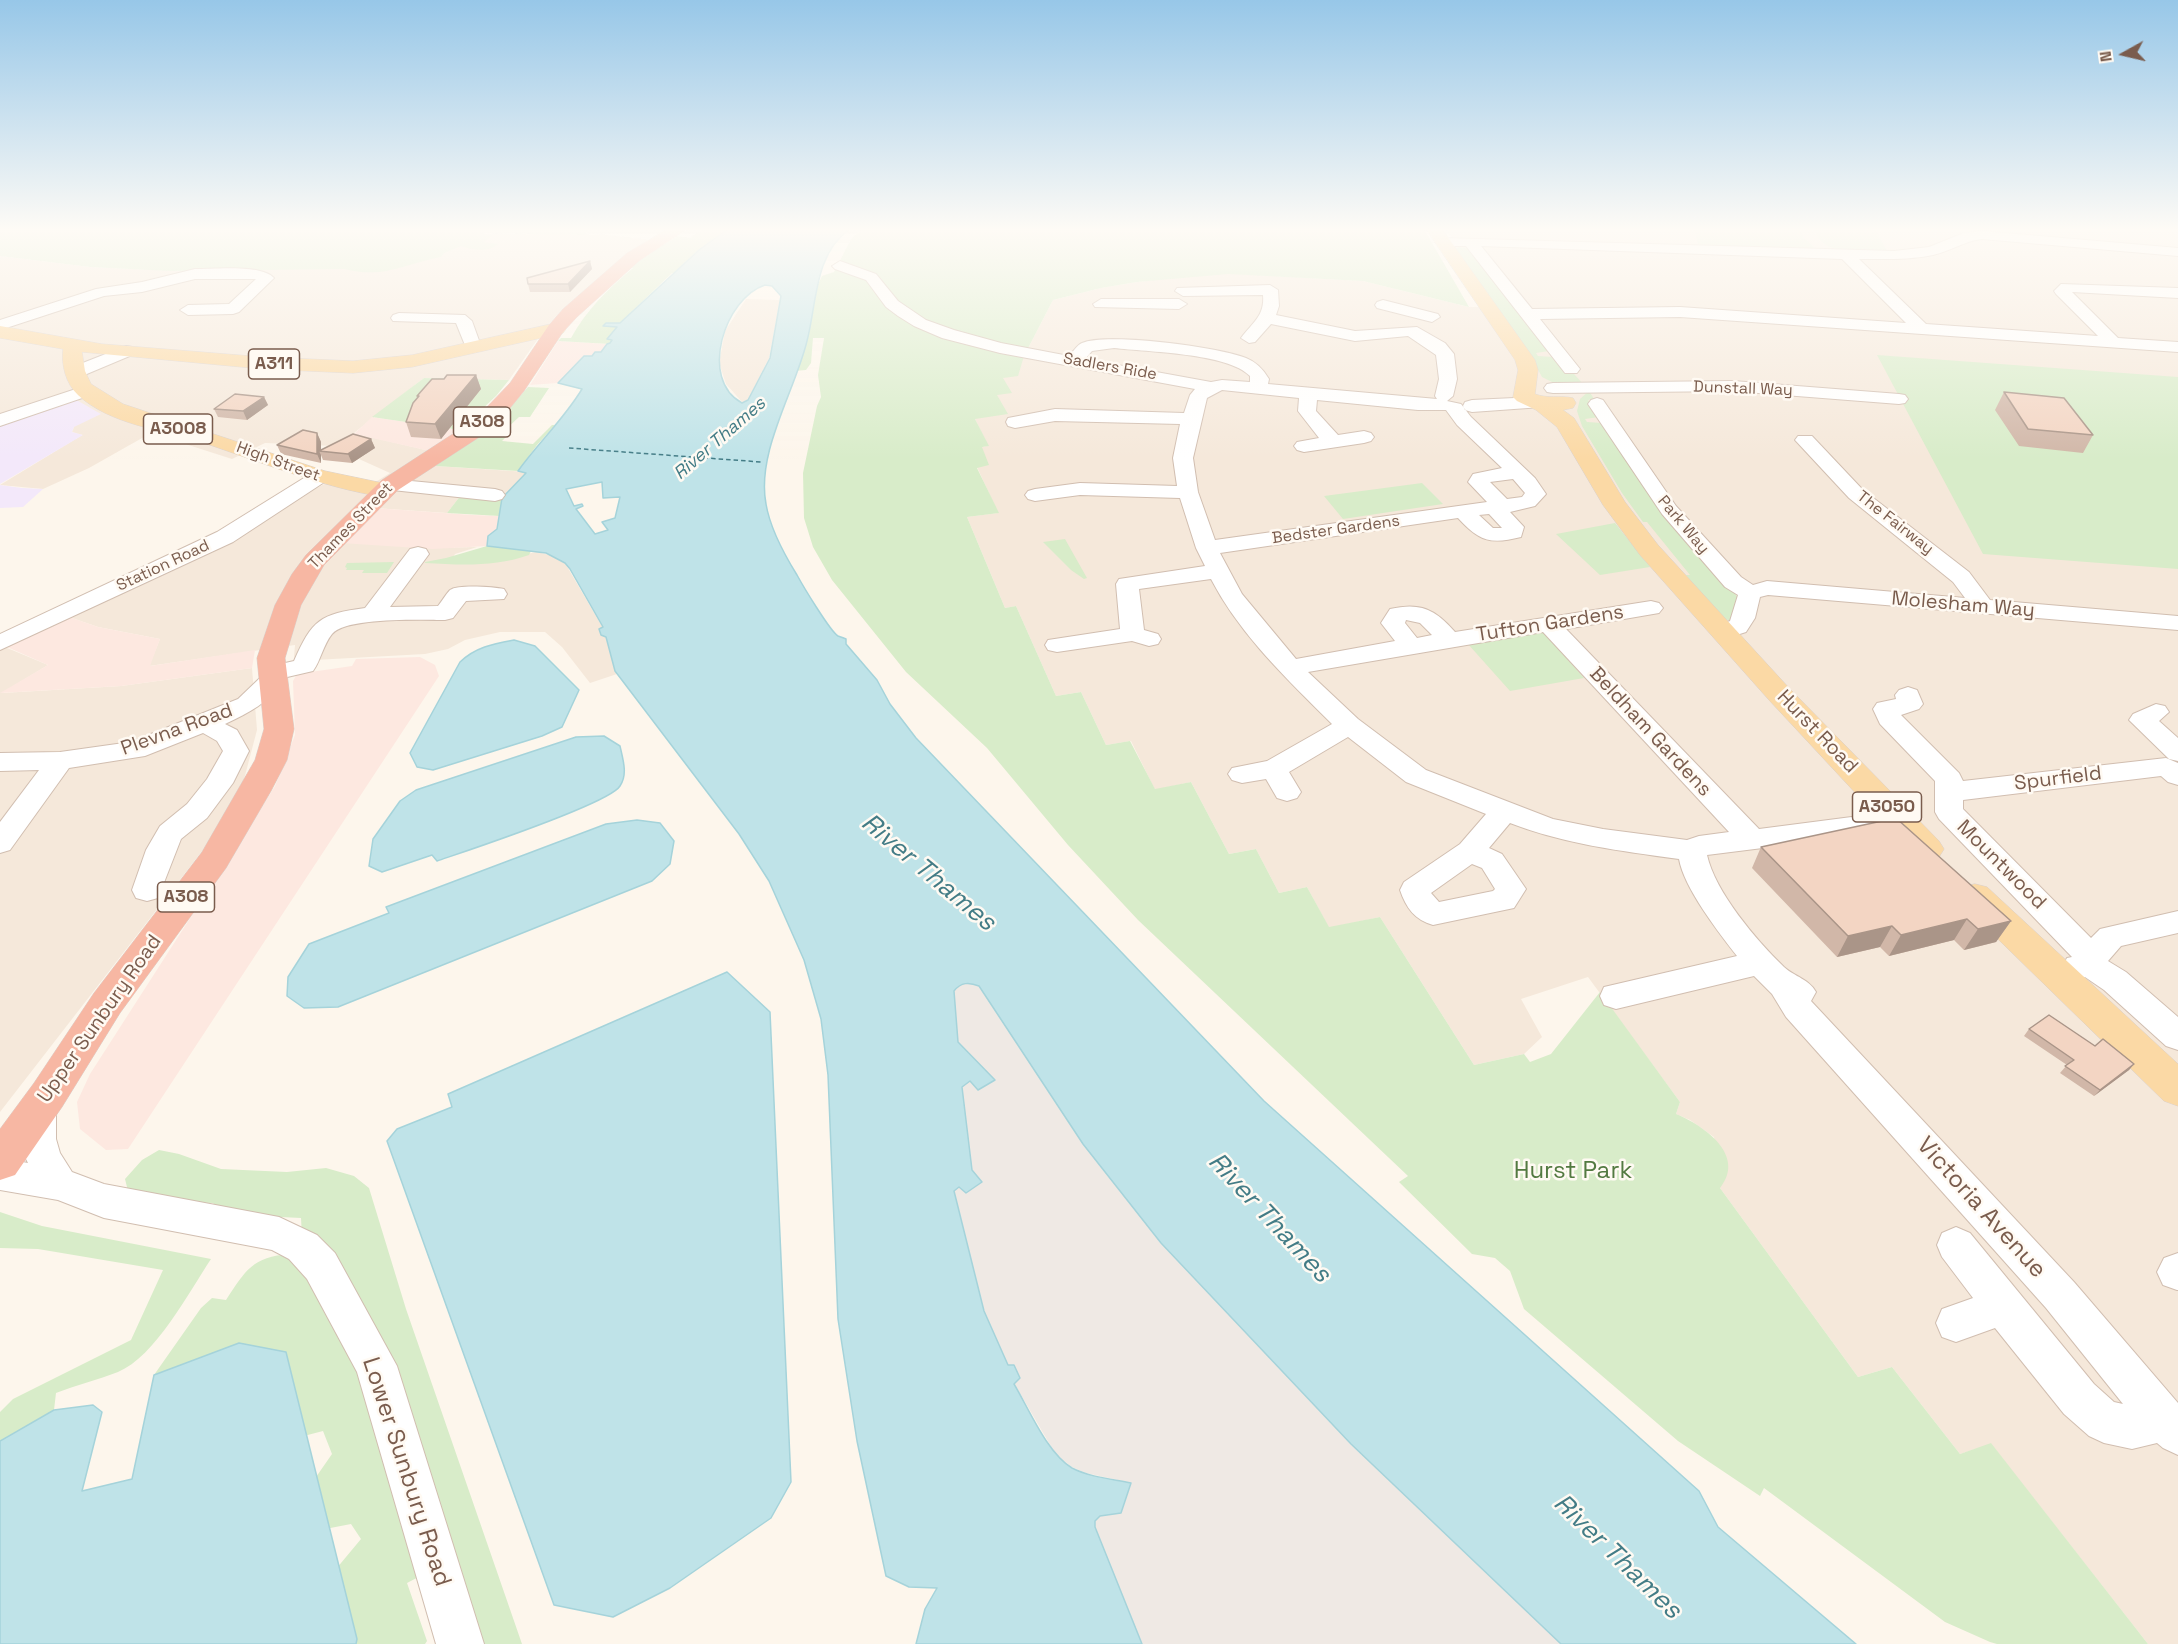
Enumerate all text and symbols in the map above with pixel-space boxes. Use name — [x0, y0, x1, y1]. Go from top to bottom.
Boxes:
north arrow — [2094, 24, 2154, 84]
text: N — [2095, 50, 2117, 63]
road number: A311 — [248, 349, 300, 379]
street label: Sadlers Ride — [1062, 349, 1158, 385]
street label: Dunstall Way — [1693, 378, 1793, 400]
water label: River Thames — [670, 393, 770, 485]
road number: A308 — [454, 407, 510, 437]
road number: A3008 — [144, 414, 213, 444]
street label: High Street — [234, 438, 322, 486]
street label: Thames Street — [305, 479, 397, 573]
street label: The Fairway — [1853, 487, 1937, 559]
street label: Park Way — [1653, 492, 1713, 558]
street label: Bedster Gardens — [1271, 512, 1401, 548]
street label: Station Road — [114, 536, 212, 596]
street label: Molesham Way — [1890, 587, 2036, 623]
street label: Tufton Gardens — [1475, 600, 1625, 648]
street label: Beldham Gardens — [1584, 662, 1716, 802]
street label: Hurst Road — [1771, 685, 1863, 779]
street label: Plevna Road — [118, 699, 236, 761]
street label: Spurfield — [2013, 762, 2103, 796]
road number: A3050 — [1852, 792, 1922, 822]
water label: River Thames — [854, 808, 1002, 938]
street label: Mountwood — [1951, 815, 2051, 915]
road number: A308 — [158, 882, 214, 912]
street label: Upper Sunbury Road — [33, 930, 167, 1108]
street label: Victoria Avenue — [1910, 1132, 2052, 1284]
water label: River Thames — [1201, 1147, 1337, 1289]
park label: Hurst Park — [1514, 1157, 1632, 1185]
street label: Lower Sunbury Road — [355, 1354, 457, 1590]
water label: River Thames — [1547, 1488, 1687, 1626]

